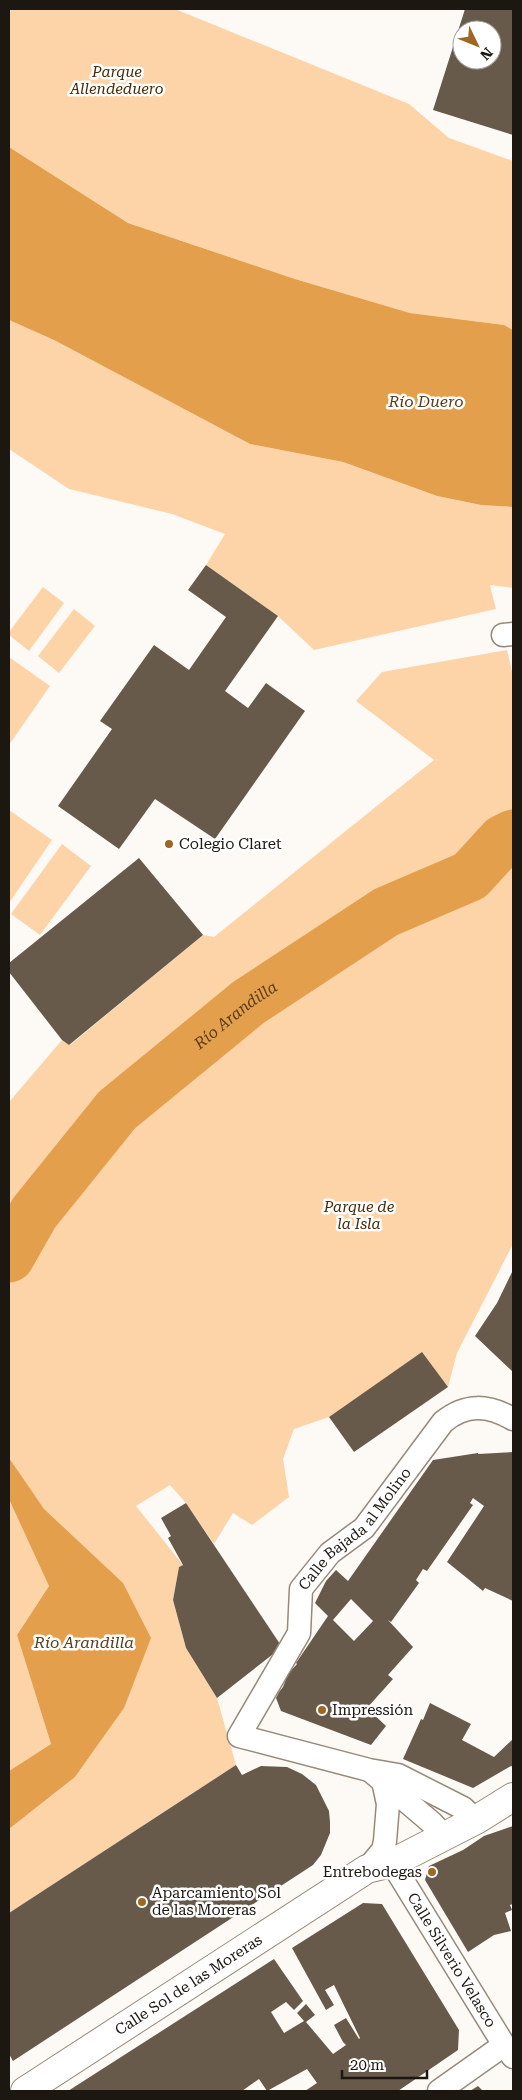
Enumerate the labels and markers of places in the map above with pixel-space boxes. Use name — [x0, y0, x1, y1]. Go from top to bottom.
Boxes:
place label: Colegio Claret — [179, 835, 282, 853]
marker: Colegio Claret — [163, 838, 175, 850]
place label: Impressión — [332, 1701, 414, 1719]
marker: Impressión — [316, 1704, 328, 1716]
place label: Entrebodegas — [323, 1863, 422, 1881]
marker: Entrebodegas — [426, 1866, 438, 1878]
place label: Aparcamiento Sol de las Moreras — [152, 1884, 281, 1919]
marker: Aparcamiento Sol de las Moreras — [136, 1896, 148, 1908]

